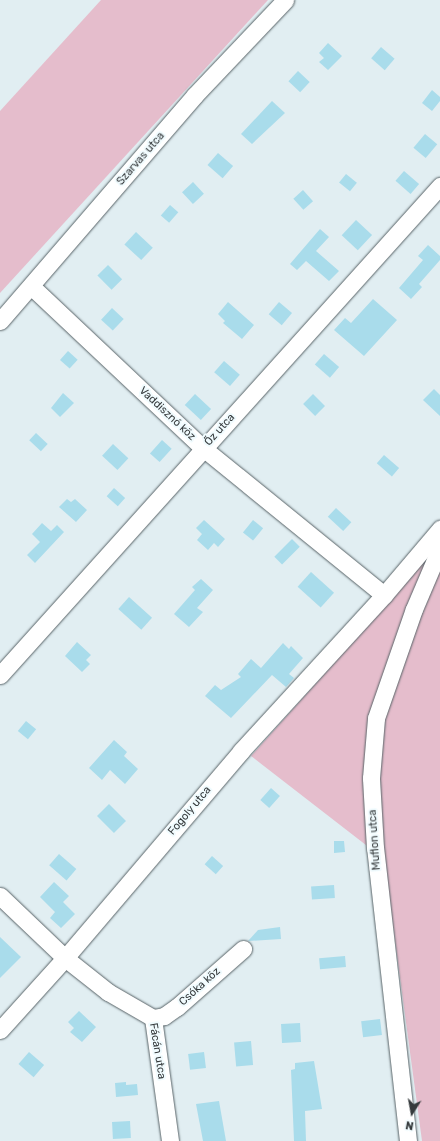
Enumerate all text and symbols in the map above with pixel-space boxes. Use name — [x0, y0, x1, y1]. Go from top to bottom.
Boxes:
street label: Szarvas utca — [114, 130, 168, 188]
street label: Vaddisznó köz — [136, 384, 198, 444]
street label: Őz utca — [202, 411, 238, 449]
street label: Fogoly utca — [166, 784, 214, 838]
street label: Muflon utca — [366, 809, 384, 871]
street label: Csóka köz — [177, 965, 223, 1009]
street label: Fácán utca — [146, 1022, 168, 1080]
north arrow — [392, 1093, 432, 1133]
text: N — [404, 1118, 415, 1132]

